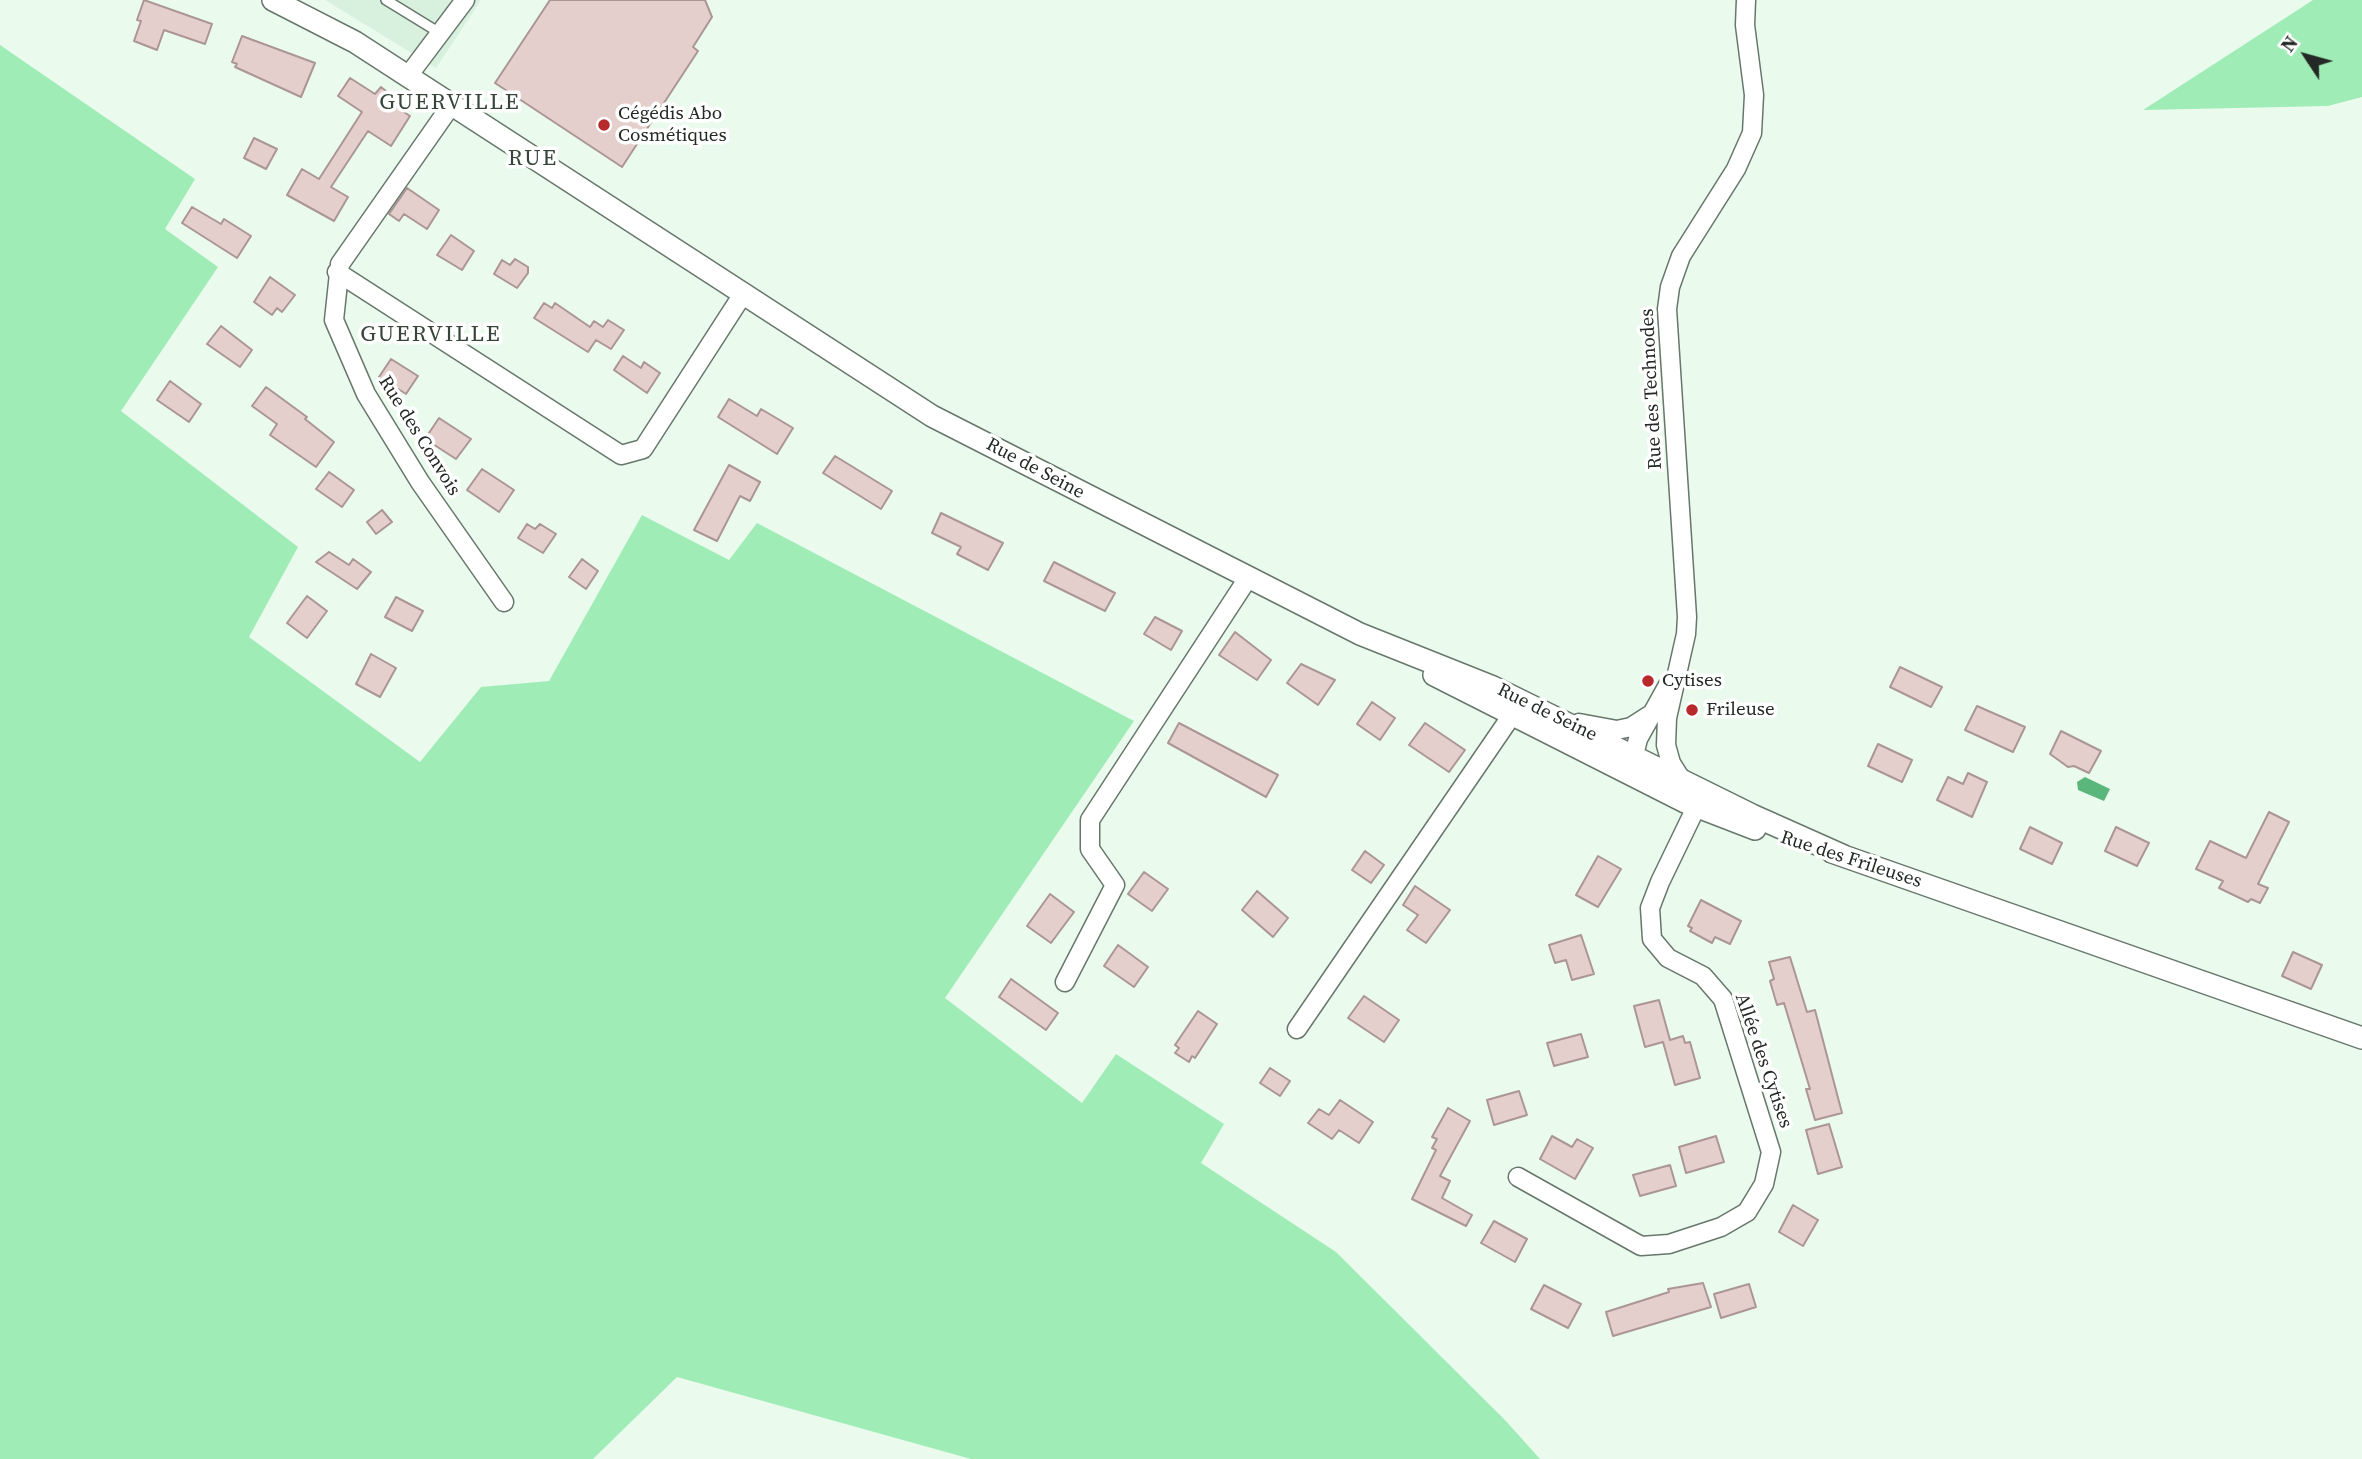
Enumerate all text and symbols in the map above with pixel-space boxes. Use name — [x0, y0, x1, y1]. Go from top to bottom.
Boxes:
north arrow — [2271, 21, 2341, 91]
text: N — [2274, 30, 2304, 57]
district label: GUERVILLE — [380, 89, 520, 117]
place label: Cégédis Abo Cosmétiques — [618, 103, 727, 147]
marker: Cégédis Abo Cosmétiques — [596, 117, 612, 133]
district label: RUE — [508, 145, 558, 173]
street label: Rue des Technodes — [1636, 308, 1668, 470]
district label: GUERVILLE — [361, 321, 501, 349]
street label: Rue des Convois — [373, 372, 465, 500]
street label: Rue de Seine — [982, 434, 1088, 504]
place label: Cytises — [1662, 670, 1722, 692]
marker: Cytises — [1640, 673, 1656, 689]
street label: Rue de Seine — [1493, 679, 1601, 747]
place label: Frileuse — [1706, 699, 1775, 721]
marker: Frileuse — [1684, 702, 1700, 718]
street label: Rue des Frileuses — [1777, 826, 1925, 894]
street label: Allée des Cytises — [1729, 991, 1797, 1131]

